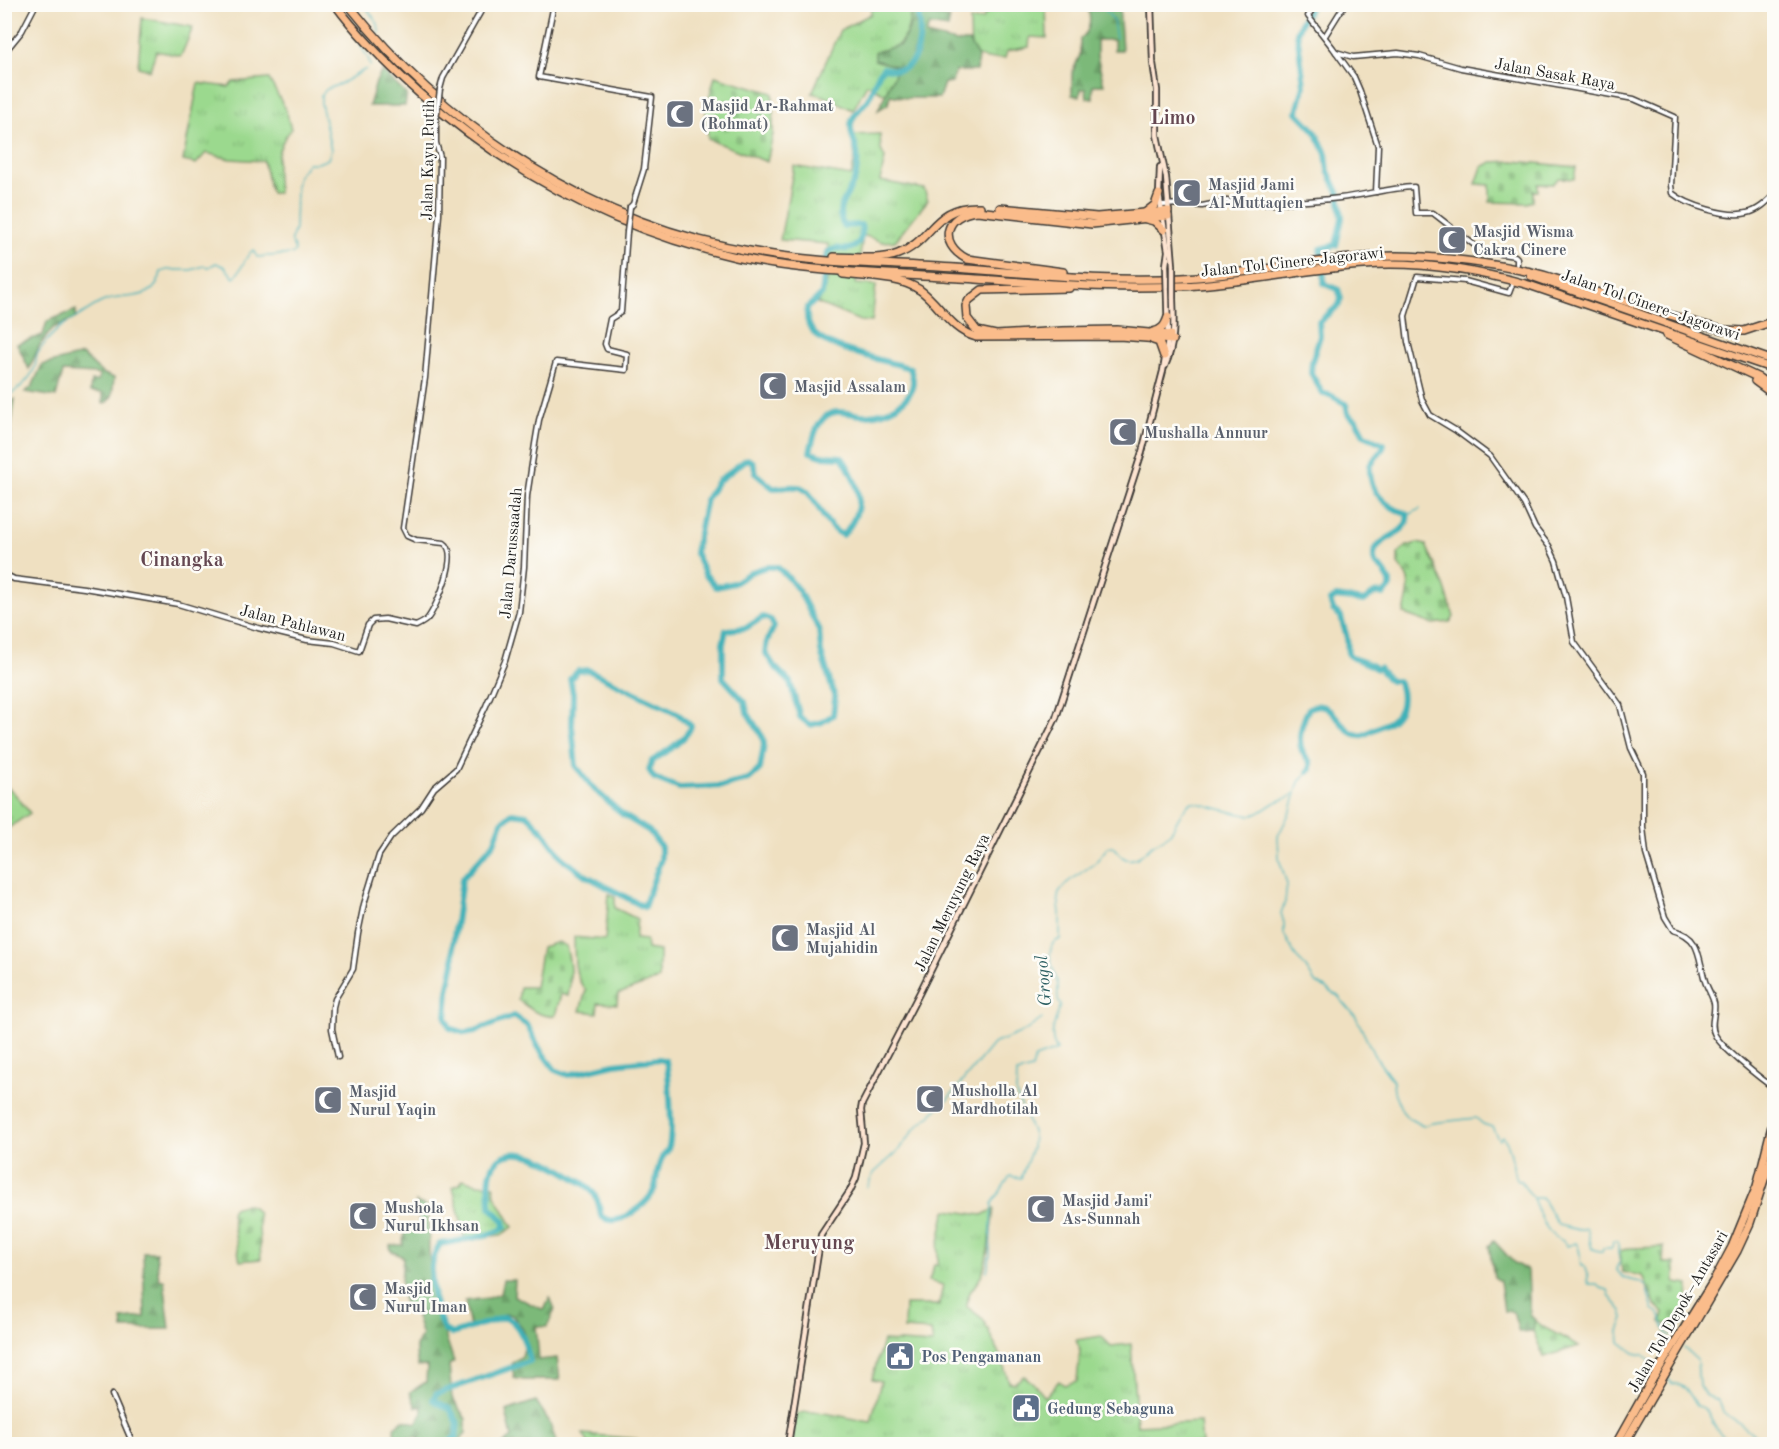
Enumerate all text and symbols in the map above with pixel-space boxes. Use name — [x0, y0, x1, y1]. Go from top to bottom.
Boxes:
street label: Jalan Sasak Raya — [1493, 56, 1616, 93]
mosque icon: Masjid Ar-Rahmat (Rohmat) — [664, 98, 696, 130]
street label: Jalan Kayu Putih — [420, 99, 438, 221]
place label: Masjid Ar-Rahmat (Rohmat) — [701, 99, 834, 133]
district label: Limo — [1150, 109, 1196, 129]
mosque icon: Masjid Jami Al-Muttaqien — [1171, 177, 1203, 209]
place label: Masjid Jami Al-Muttaqien — [1208, 178, 1303, 212]
mosque icon: Masjid Wisma Cakra Cinere — [1436, 224, 1468, 256]
place label: Masjid Wisma Cakra Cinere — [1473, 225, 1574, 259]
street label: Jalan Tol Cinere-Jagorawi — [1200, 245, 1384, 281]
street label: Jalan Tol Cinere–Jagorawi — [1559, 268, 1742, 344]
mosque icon: Masjid Assalam — [757, 370, 789, 402]
place label: Masjid Assalam — [794, 380, 906, 396]
mosque icon: Mushalla Annuur — [1107, 416, 1139, 448]
place label: Mushalla Annuur — [1144, 426, 1268, 442]
street label: Jalan Darussaadah — [498, 486, 526, 620]
district label: Cinangka — [140, 551, 224, 571]
street label: Jalan Pahlawan — [238, 603, 348, 645]
street label: Jalan Meruyung Raya — [912, 831, 993, 974]
mosque icon: Masjid Al Mujahidin — [769, 922, 801, 954]
place label: Masjid Al Mujahidin — [806, 923, 878, 957]
water label: Grogol — [1033, 954, 1055, 1007]
mosque icon: Musholla Al Mardhotilah — [914, 1083, 946, 1115]
mosque icon: Masjid Nurul Yaqin — [312, 1084, 344, 1116]
place label: Musholla Al Mardhotilah — [951, 1084, 1039, 1118]
place label: Masjid Nurul Yaqin — [349, 1085, 436, 1119]
mosque icon: Masjid Jami' As-Sunnah — [1025, 1193, 1057, 1225]
place label: Masjid Jami' As-Sunnah — [1062, 1194, 1152, 1228]
mosque icon: Mushola Nurul Ikhsan — [347, 1200, 379, 1232]
place label: Mushola Nurul Ikhsan — [384, 1201, 479, 1235]
street label: Jalan Tol Depok–Antasari — [1626, 1229, 1732, 1395]
district label: Meruyung — [764, 1234, 854, 1254]
mosque icon: Masjid Nurul Iman — [347, 1281, 379, 1313]
place label: Masjid Nurul Iman — [384, 1282, 467, 1316]
public building icon: Pos Pengamanan — [884, 1340, 916, 1372]
place label: Pos Pengamanan — [921, 1350, 1042, 1366]
public building icon: Gedung Sebaguna — [1010, 1392, 1042, 1424]
place label: Gedung Sebaguna — [1047, 1402, 1174, 1418]

